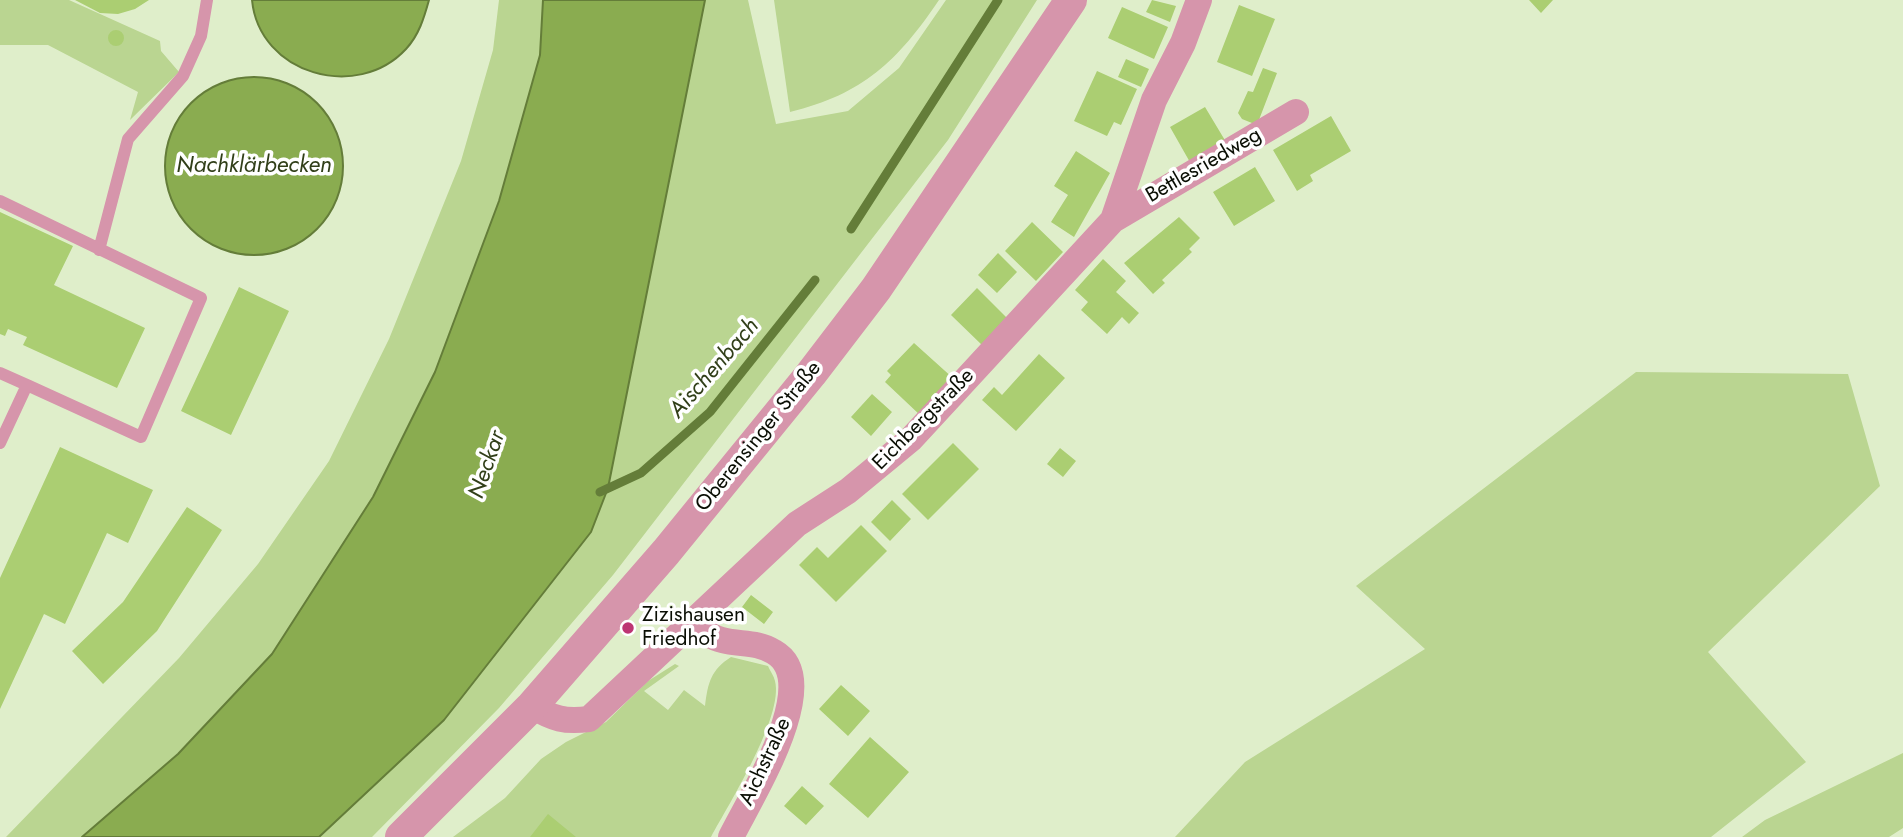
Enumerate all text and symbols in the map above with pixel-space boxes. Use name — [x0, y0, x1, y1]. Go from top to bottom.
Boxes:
street label: Bettlesriedweg — [1142, 123, 1266, 209]
water label: Nachklärbecken — [176, 152, 332, 180]
water label: Aischenbach — [664, 314, 766, 424]
street label: Oberensinger Straße — [691, 357, 827, 517]
street label: Eichbergstraße — [868, 364, 980, 476]
water label: Neckar — [464, 428, 512, 502]
place label: Zizishausen Friedhof — [642, 603, 745, 653]
marker: Zizishausen Friedhof — [620, 620, 636, 636]
street label: Aichstraße — [735, 714, 797, 810]

